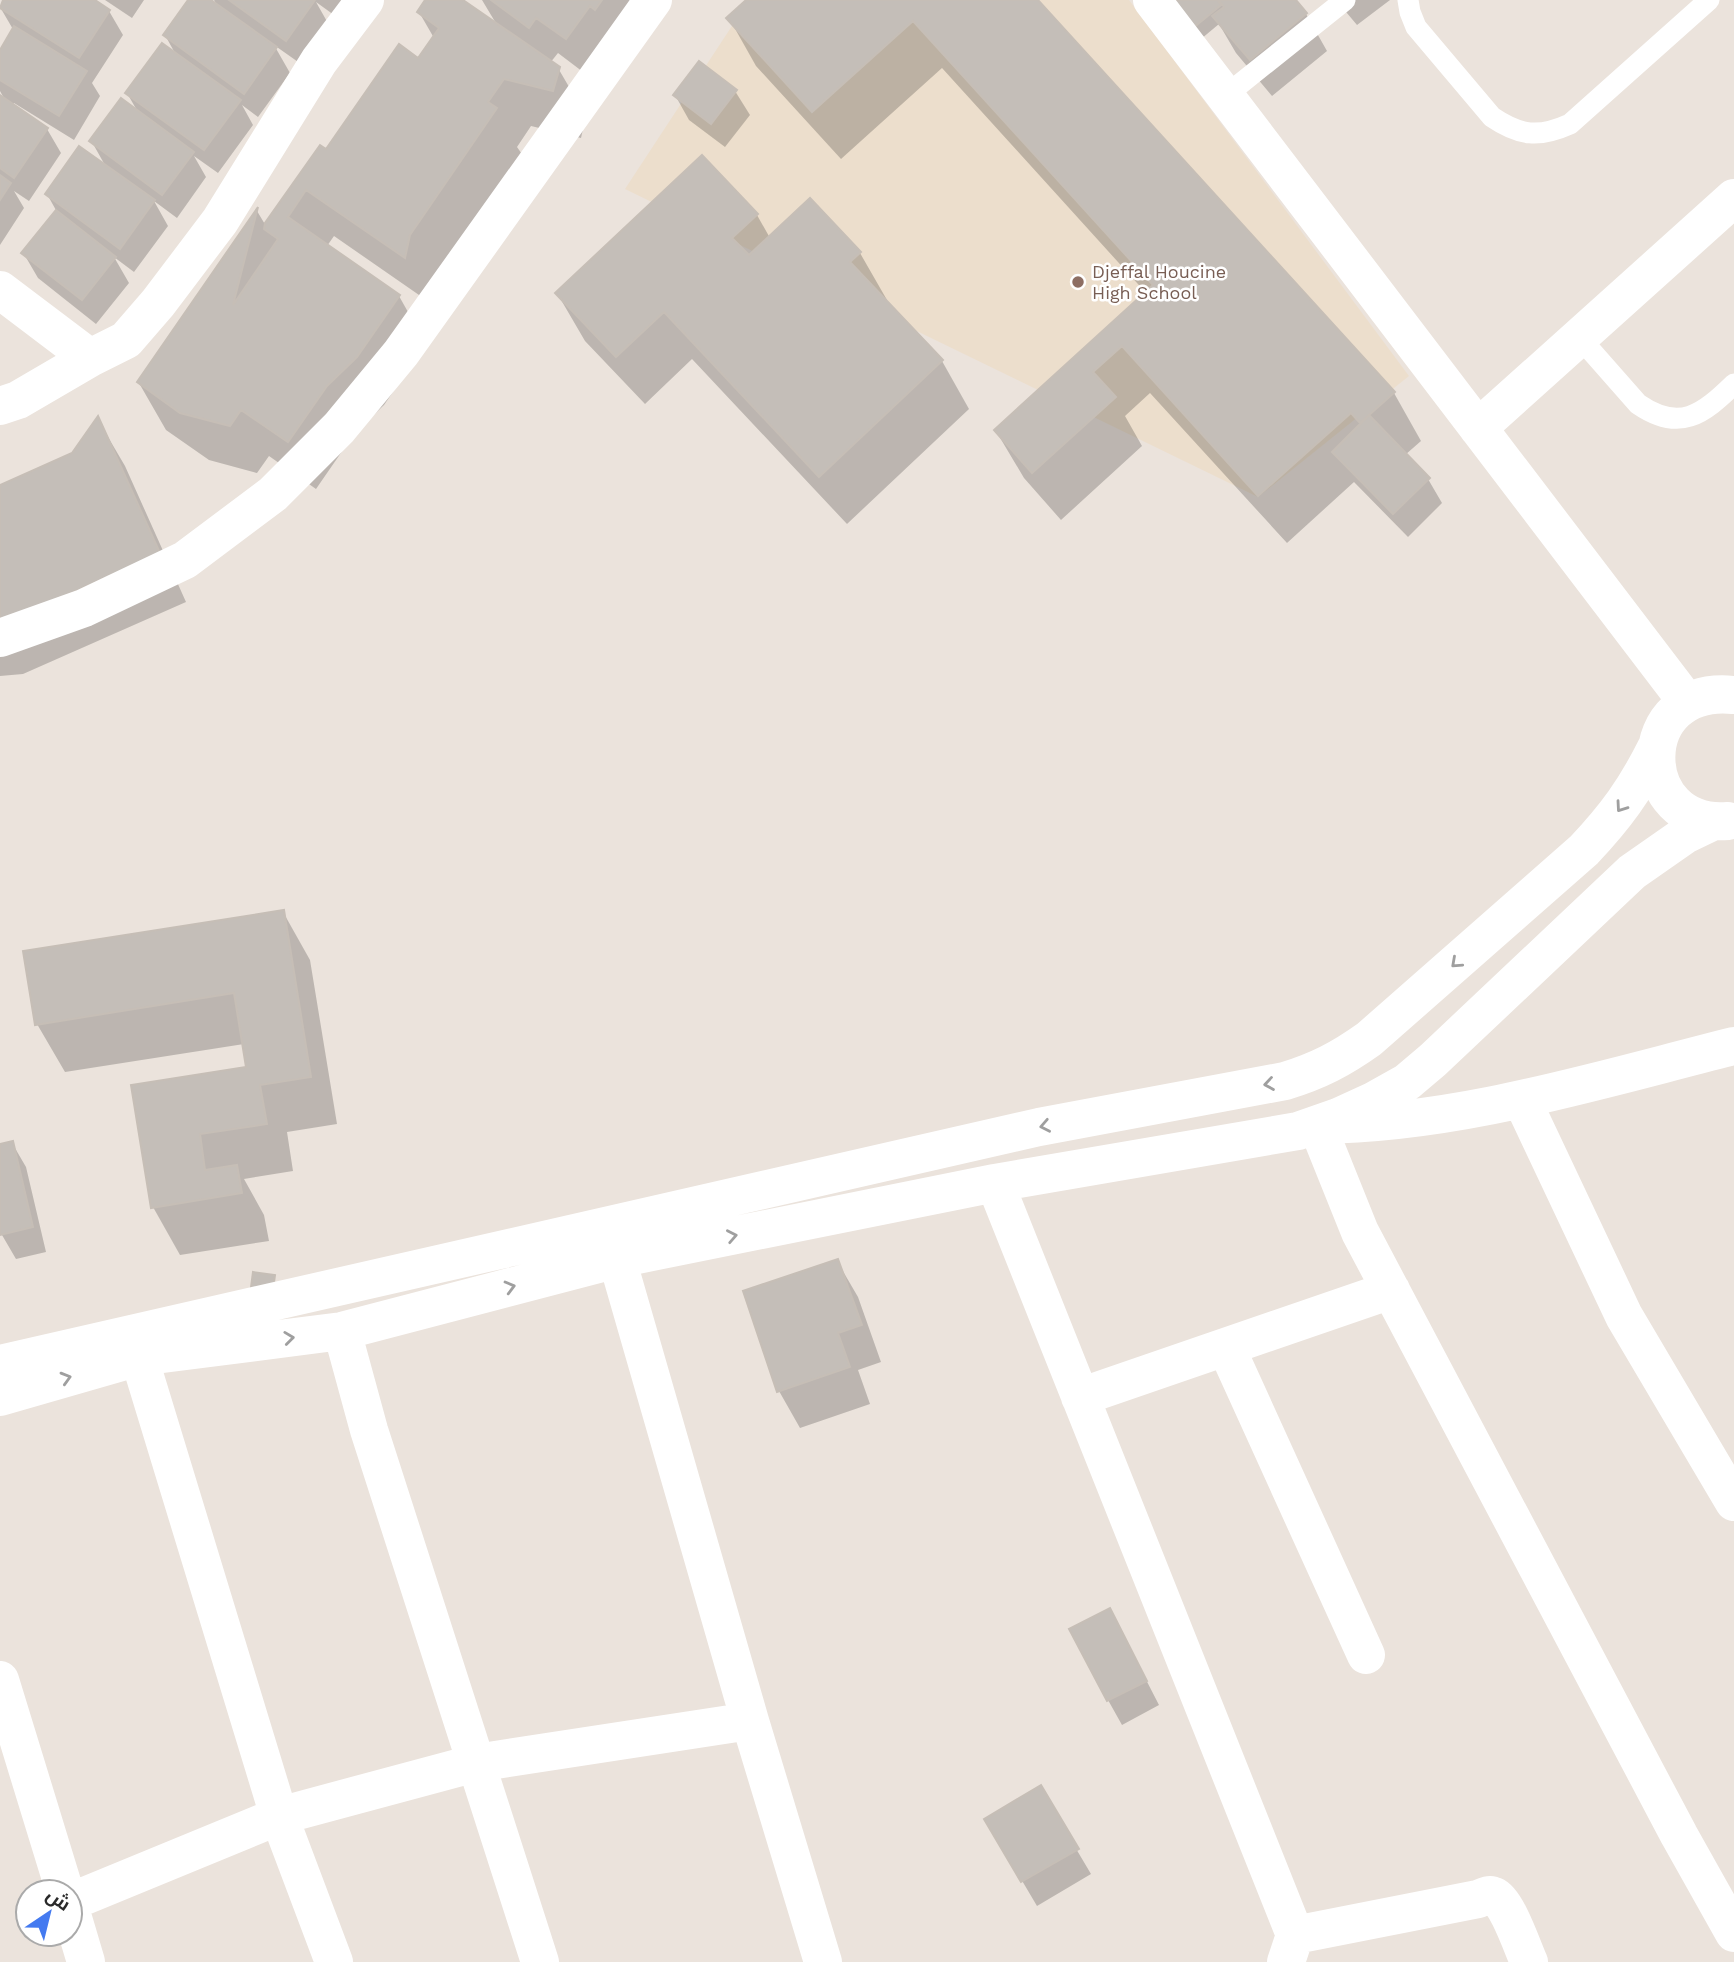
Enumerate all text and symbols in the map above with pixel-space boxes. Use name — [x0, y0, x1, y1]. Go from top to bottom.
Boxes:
place label: Djeffal Houcine High School — [1092, 261, 1226, 303]
marker: Djeffal Houcine High School — [1070, 274, 1086, 290]
one-way arrow — [1617, 799, 1630, 812]
one-way arrow — [1452, 954, 1465, 967]
one-way arrow — [1263, 1076, 1275, 1091]
one-way arrow — [1039, 1118, 1051, 1133]
one-way arrow — [726, 1229, 738, 1244]
one-way arrow — [504, 1281, 516, 1295]
one-way arrow — [283, 1330, 295, 1345]
one-way arrow — [59, 1372, 71, 1387]
north arrow — [14, 1878, 84, 1948]
text: ش — [42, 1883, 75, 1916]

